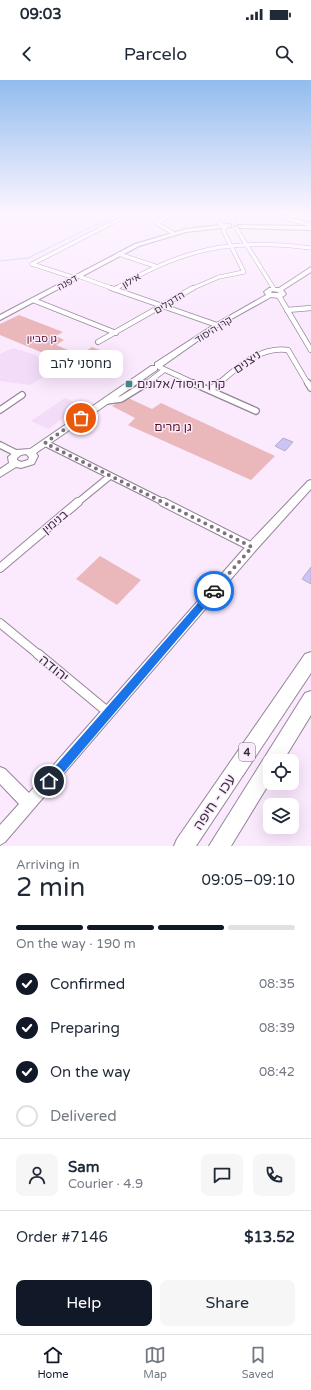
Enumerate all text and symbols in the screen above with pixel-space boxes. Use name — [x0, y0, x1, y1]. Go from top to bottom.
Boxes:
text: 09:03 — [20, 5, 62, 23]
icon: back — [16, 43, 38, 65]
text: Parcelo — [124, 43, 187, 65]
icon: search — [273, 43, 295, 65]
street label: אילון — [120, 271, 143, 291]
street label: דפנה — [55, 272, 80, 293]
street label: הדקלים — [152, 289, 187, 317]
street label: קרן היסוד — [193, 314, 234, 346]
park label: גן סביון — [27, 333, 57, 345]
street label: ניצנים — [231, 348, 263, 376]
callout: מחסני להב — [39, 350, 123, 378]
text: מחסני להב — [50, 356, 112, 372]
place label: קרן היסוד/אלונים — [137, 377, 225, 391]
marker: קרן היסוד/אלונים — [124, 379, 134, 389]
pin — [64, 401, 98, 435]
icon: bag — [70, 407, 92, 429]
park label: גן מרים — [154, 420, 192, 434]
street label: בנימין — [39, 507, 71, 537]
courier — [194, 571, 234, 611]
icon: car — [203, 580, 225, 602]
street label: יהודה — [35, 651, 72, 686]
road number: 4 — [239, 743, 255, 761]
map controls — [263, 754, 299, 834]
button: locate — [263, 754, 299, 790]
pin — [32, 764, 66, 798]
icon: home — [38, 770, 60, 792]
street label: עכו - חיפה — [190, 771, 239, 833]
button: layers — [263, 798, 299, 834]
text: Arriving in — [16, 857, 80, 873]
text: 09:05–09:10 — [202, 871, 295, 889]
text: 2 min — [16, 872, 85, 903]
text: On the way · 190 m — [16, 936, 136, 952]
icon: check — [16, 973, 38, 995]
text: Confirmed — [50, 975, 125, 993]
text: 08:35 — [259, 976, 295, 992]
icon: check — [16, 1017, 38, 1039]
text: Preparing — [50, 1019, 120, 1037]
text: 08:39 — [259, 1020, 295, 1036]
icon: check — [16, 1061, 38, 1083]
text: On the way — [50, 1063, 130, 1081]
text: 08:42 — [259, 1064, 295, 1080]
text: Delivered — [50, 1107, 117, 1125]
button: person — [16, 1154, 58, 1196]
button: chat — [201, 1154, 243, 1196]
button: phone — [253, 1154, 295, 1196]
text: Sam — [68, 1158, 99, 1176]
text: Courier · 4.9 — [68, 1176, 143, 1192]
text: Order #7146 — [16, 1228, 108, 1246]
text: $13.52 — [244, 1228, 295, 1246]
button: Help — [16, 1280, 152, 1326]
button: Share — [160, 1280, 295, 1326]
tab: Home — [37, 1344, 69, 1381]
tab: Map — [143, 1344, 167, 1381]
tab: Saved — [242, 1344, 274, 1381]

